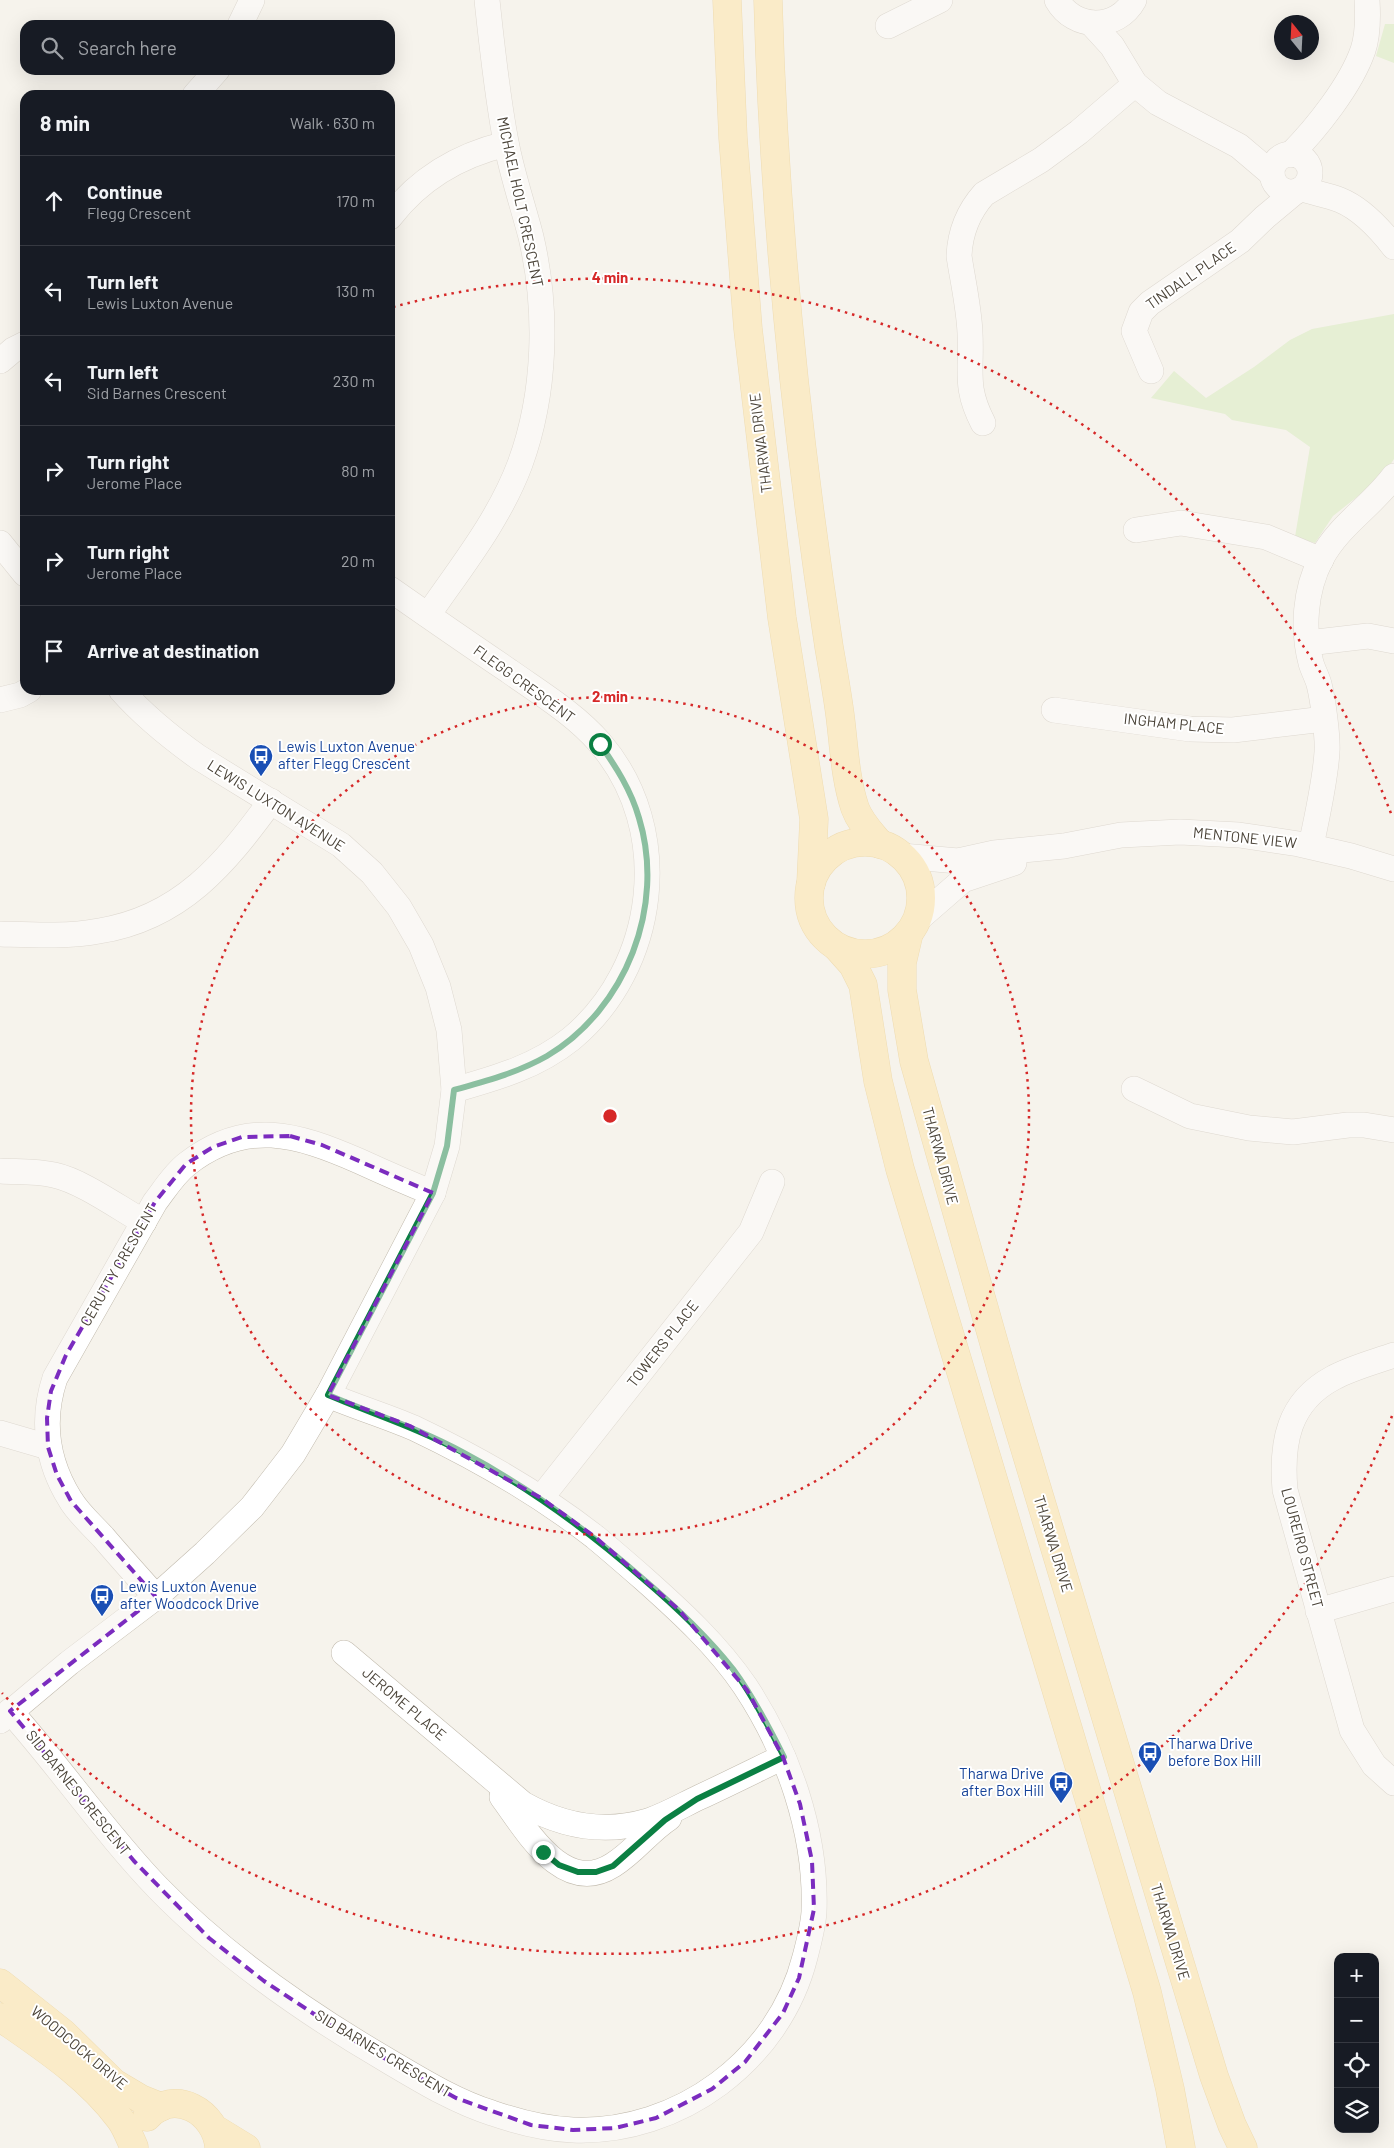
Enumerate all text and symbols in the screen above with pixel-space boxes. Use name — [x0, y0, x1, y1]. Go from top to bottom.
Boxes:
north arrow — [1274, 15, 1319, 60]
search box — [20, 20, 395, 75]
icon: search — [38, 34, 66, 62]
text: Search here — [78, 36, 177, 59]
text: 8 min — [40, 110, 90, 135]
text: Walk · 630 m — [290, 113, 375, 132]
street label: MICHAEL HOLT CRESCENT — [494, 115, 548, 289]
text: Continue — [87, 180, 163, 203]
icon: ahead — [40, 187, 68, 215]
text: 170 m — [336, 191, 375, 210]
text: Flegg Crescent — [87, 203, 191, 222]
street label: TINDALL PLACE — [1142, 238, 1239, 313]
text: 4 min — [592, 268, 628, 286]
text: Turn left — [87, 270, 158, 293]
icon: left — [40, 277, 68, 305]
text: 130 m — [336, 281, 375, 300]
text: Lewis Luxton Avenue — [87, 293, 233, 312]
text: Turn left — [87, 360, 158, 383]
icon: left — [40, 367, 68, 395]
text: 230 m — [333, 371, 375, 390]
text: Sid Barnes Crescent — [87, 383, 227, 402]
street label: THARWA DRIVE — [745, 392, 775, 494]
text: Turn right — [87, 450, 169, 473]
icon: right — [40, 457, 68, 485]
text: 80 m — [341, 461, 375, 480]
text: Jerome Place — [87, 473, 182, 492]
text: Turn right — [87, 540, 169, 563]
icon: right — [40, 547, 68, 575]
text: 20 m — [341, 551, 375, 570]
text: Jerome Place — [87, 563, 182, 582]
icon: arrive — [40, 637, 68, 665]
text: Arrive at destination — [87, 639, 259, 662]
street label: FLEGG CRESCENT — [471, 641, 579, 726]
text: 2 min — [592, 687, 628, 705]
street label: INGHAM PLACE — [1123, 709, 1225, 737]
route start — [589, 733, 612, 756]
place label: Lewis Luxton Avenue after Flegg Crescent — [278, 737, 415, 772]
bus stop icon: Lewis Luxton Avenue after Flegg Crescent — [248, 743, 274, 777]
street label: LEWIS LUXTON AVENUE — [204, 755, 349, 855]
street label: MENTONE VIEW — [1192, 823, 1298, 851]
street label: THARWA DRIVE — [919, 1105, 963, 1207]
centre of rings — [601, 1107, 619, 1125]
street label: CERUTTY CRESCENT — [76, 1200, 161, 1329]
street label: TOWERS PLACE — [623, 1296, 702, 1390]
street label: LOUREIRO STREET — [1278, 1486, 1328, 1610]
street label: THARWA DRIVE — [1031, 1493, 1077, 1594]
place label: Lewis Luxton Avenue after Woodcock Drive — [120, 1577, 259, 1612]
bus stop icon: Lewis Luxton Avenue after Woodcock Drive — [89, 1583, 115, 1617]
street label: JEROME PLACE — [359, 1663, 450, 1744]
street label: SID BARNES CRESCENT — [23, 1726, 135, 1859]
place label: Tharwa Drive before Box Hill — [1168, 1734, 1261, 1769]
bus stop icon: Tharwa Drive before Box Hill — [1137, 1740, 1163, 1774]
place label: Tharwa Drive after Box Hill — [959, 1764, 1044, 1799]
bus stop icon: Tharwa Drive after Box Hill — [1048, 1770, 1074, 1804]
route end — [532, 1841, 555, 1864]
street label: THARWA DRIVE — [1148, 1881, 1194, 1982]
map controls — [1334, 1953, 1379, 2133]
button: + — [1334, 1953, 1379, 1998]
button: − — [1334, 1998, 1379, 2043]
street label: WOODCOCK DRIVE — [28, 2002, 132, 2093]
street label: SID BARNES CRESCENT — [312, 2005, 455, 2101]
button: locate — [1334, 2043, 1379, 2088]
button: layers — [1334, 2088, 1379, 2133]

